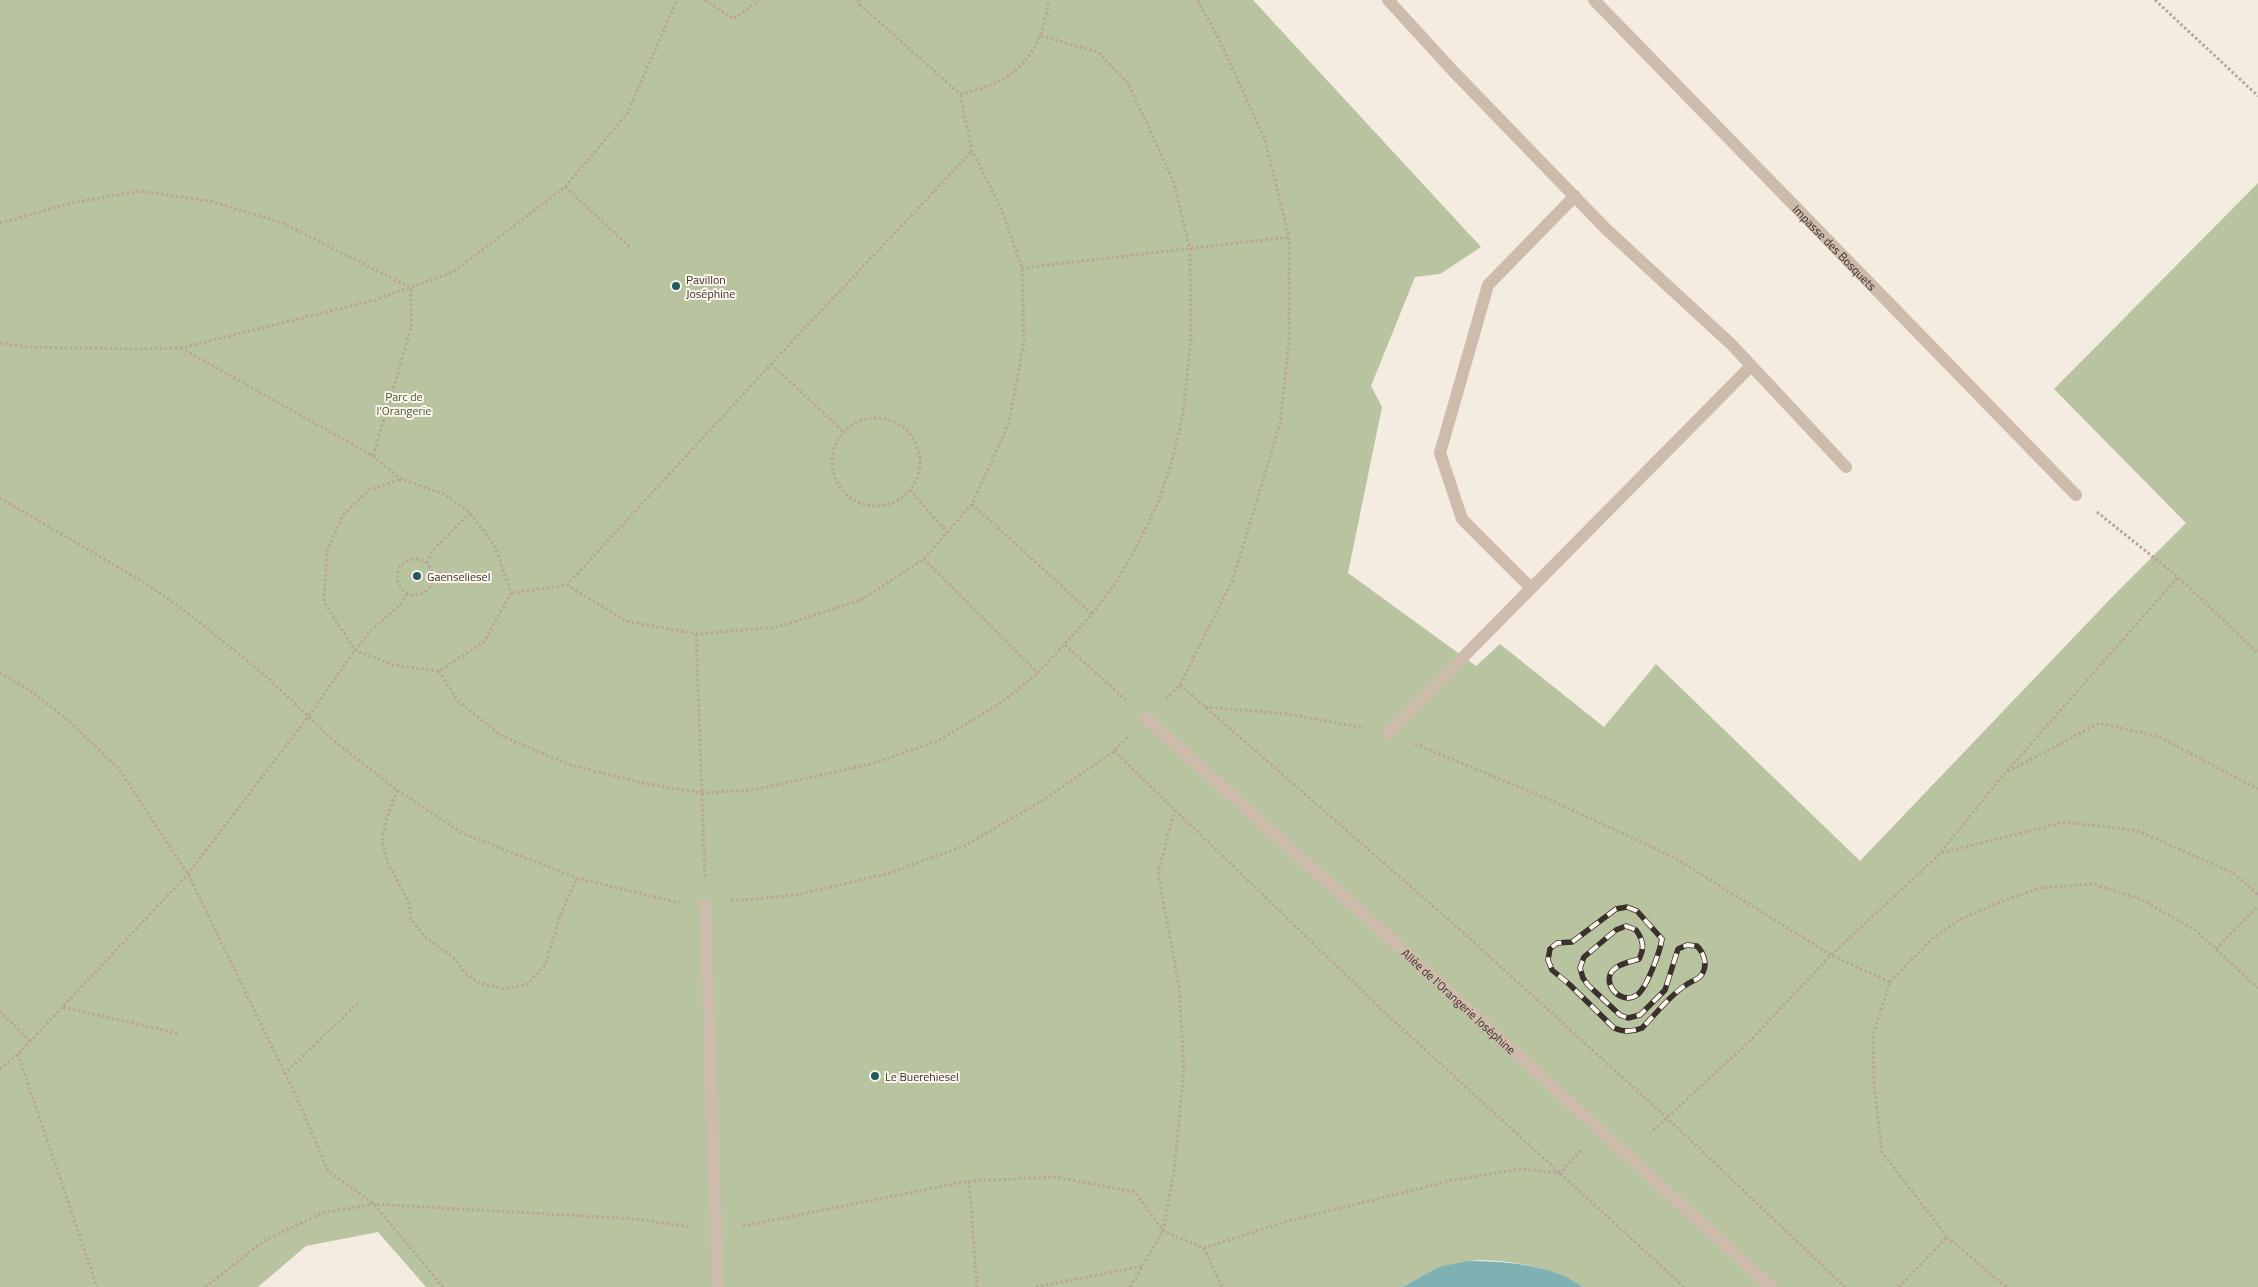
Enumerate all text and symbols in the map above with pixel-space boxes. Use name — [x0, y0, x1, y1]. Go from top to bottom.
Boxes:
street label: Impasse des Bosquets — [1788, 200, 1881, 295]
place label: Pavillon Joséphine — [686, 270, 735, 303]
marker: Pavillon Joséphine — [670, 280, 682, 292]
park label: Parc de l'Orangerie — [377, 387, 431, 420]
place label: Gaenseliesel — [427, 567, 490, 586]
marker: Gaenseliesel — [411, 570, 423, 582]
street label: Allée de l'Orangerie Joséphine — [1397, 944, 1521, 1058]
place label: Le Buerehiesel — [885, 1067, 959, 1086]
marker: Le Buerehiesel — [869, 1070, 881, 1082]

